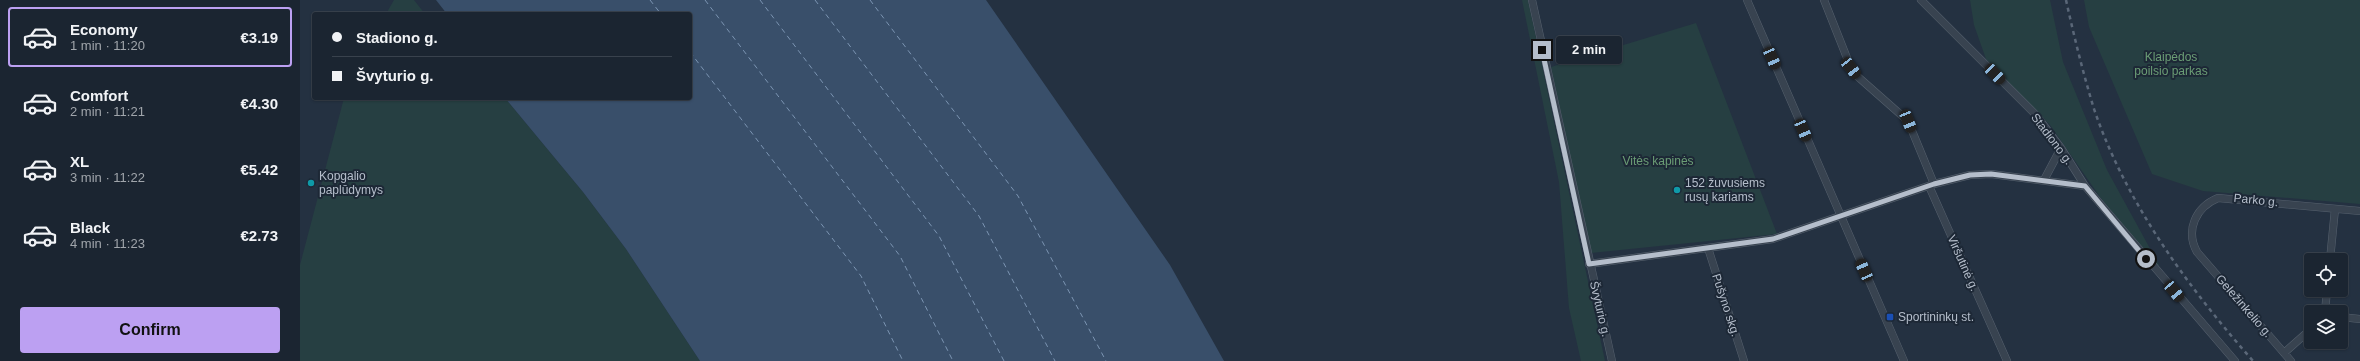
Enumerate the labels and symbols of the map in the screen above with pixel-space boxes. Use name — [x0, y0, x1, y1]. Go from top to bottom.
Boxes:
callout: 2 min — [1556, 36, 1622, 64]
route end — [1533, 41, 1551, 59]
car — [1762, 45, 1782, 71]
park label: Klaipėdos poilsio parkas — [2134, 50, 2208, 78]
car — [1839, 55, 1863, 81]
car — [1982, 61, 2008, 87]
car — [1898, 108, 1918, 134]
street label: Stadiono g. — [2028, 111, 2076, 167]
car — [1793, 117, 1813, 143]
park label: Vitės kapinės — [1622, 154, 1694, 168]
place label: Kopgalio paplūdymys — [319, 169, 383, 197]
place label: 152 žuvusiems rusų kariams — [1685, 176, 1765, 204]
marker: Kopgalio paplūdymys — [306, 178, 316, 188]
marker: 152 žuvusiems rusų kariams — [1672, 185, 1682, 195]
street label: Parko g. — [2233, 191, 2279, 209]
street label: Viršutinė g. — [1944, 233, 1982, 293]
route start — [2137, 250, 2155, 268]
car — [1854, 257, 1874, 283]
street label: Pušyno skg. — [1709, 272, 1743, 338]
street label: Geležinkelio g. — [2213, 272, 2275, 340]
car — [2162, 278, 2186, 304]
street label: Švyturio g. — [1587, 280, 1614, 338]
place label: Sportininkų st. — [1898, 310, 1974, 324]
marker: Sportininkų st. — [1885, 312, 1895, 322]

